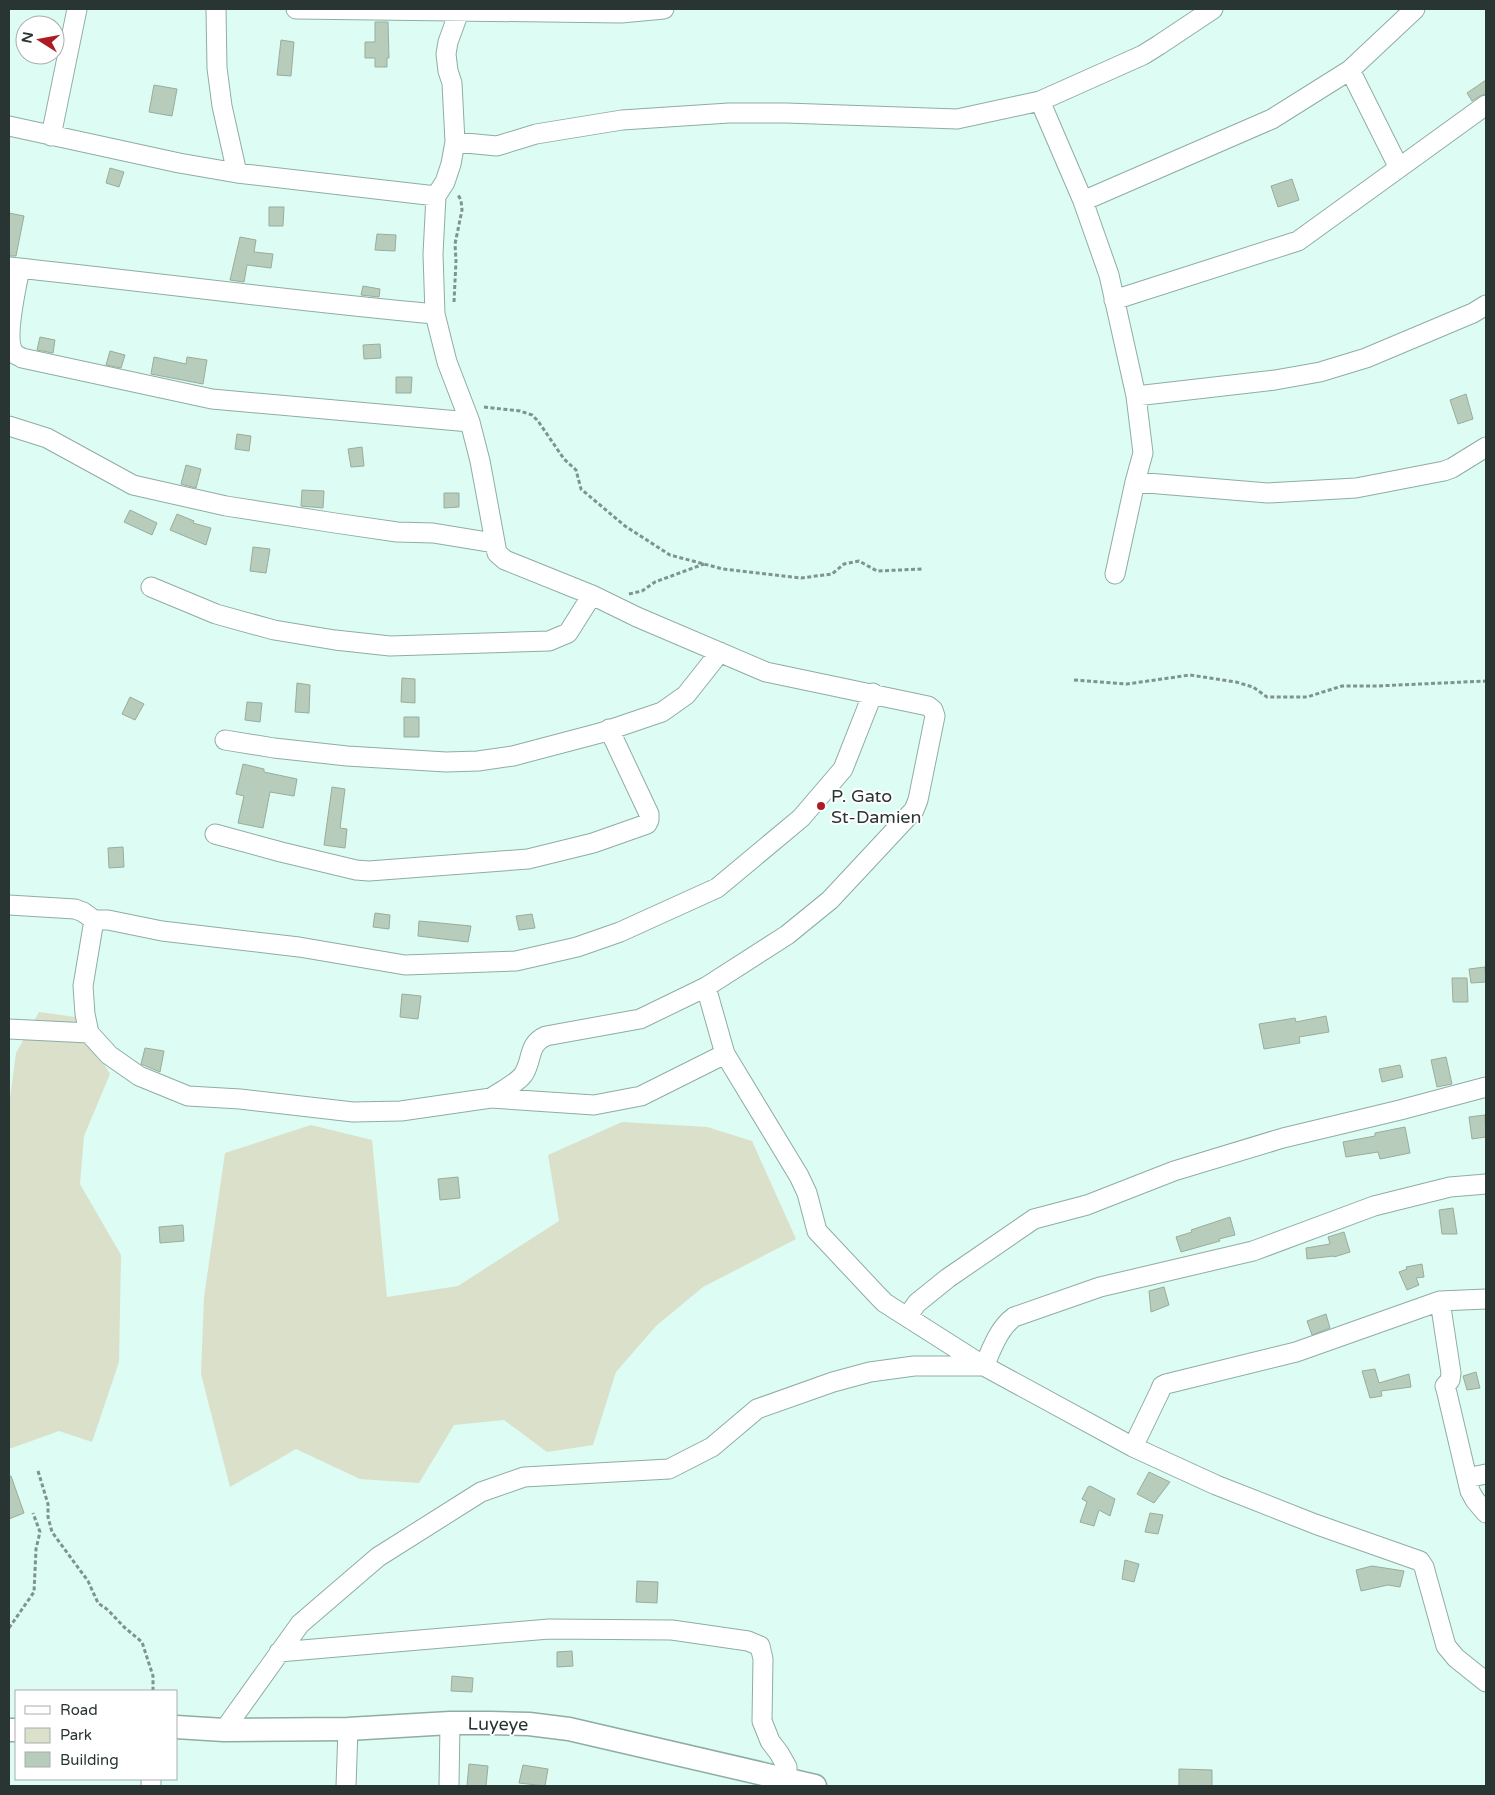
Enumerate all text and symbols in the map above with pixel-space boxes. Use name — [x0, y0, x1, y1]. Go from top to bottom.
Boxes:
north arrow — [15, 15, 65, 65]
text: N — [18, 30, 37, 45]
place label: P. Gato St-Damien — [831, 785, 922, 828]
marker: P. Gato St-Damien — [815, 800, 827, 812]
legend — [15, 1690, 178, 1780]
text: Road — [60, 1701, 98, 1719]
street label: Luyeye — [467, 1712, 529, 1736]
text: Park — [60, 1726, 92, 1744]
text: Building — [60, 1751, 119, 1769]

